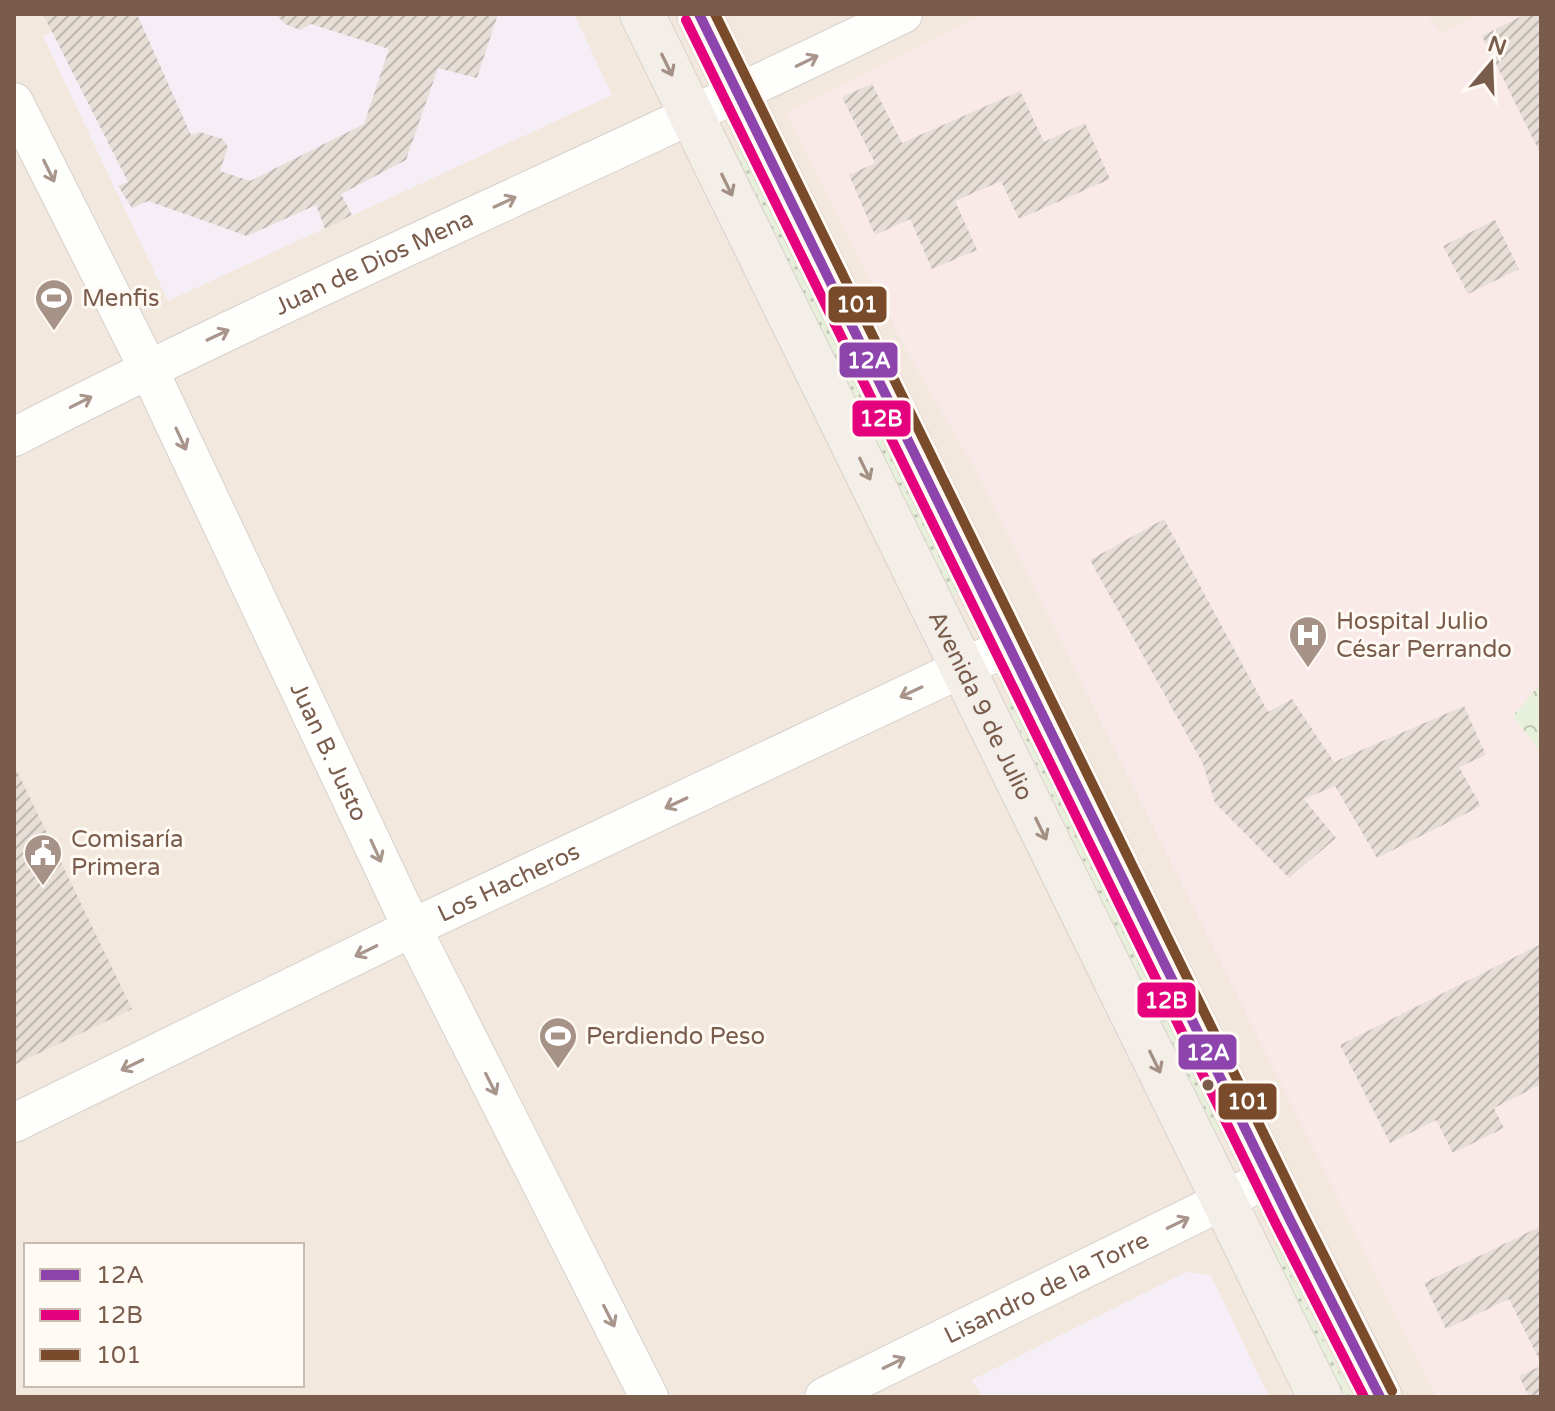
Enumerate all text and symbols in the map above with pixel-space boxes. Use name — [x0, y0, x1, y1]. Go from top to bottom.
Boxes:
north arrow — [1451, 24, 1531, 104]
text: N — [1485, 31, 1510, 61]
one-way arrow — [660, 52, 675, 76]
one-way arrow — [795, 53, 819, 68]
one-way arrow — [42, 159, 57, 183]
one-way arrow — [719, 173, 735, 197]
one-way arrow — [493, 194, 517, 209]
street label: Juan de Dios Mena — [270, 204, 478, 322]
sports icon: Menfis — [33, 277, 75, 332]
place label: Menfis — [82, 284, 160, 313]
line badge: 101 — [827, 285, 888, 324]
text: 101 — [836, 292, 878, 318]
one-way arrow — [206, 327, 230, 342]
line badge: 12A — [838, 341, 899, 379]
text: 12A — [847, 348, 891, 374]
one-way arrow — [68, 394, 92, 410]
line badge: 12B — [851, 399, 912, 438]
text: 12B — [860, 406, 902, 432]
one-way arrow — [174, 427, 189, 451]
one-way arrow — [859, 457, 874, 480]
street label: Avenida 9 de Julio — [922, 606, 1039, 805]
place label: Hospital Julio César Perrando — [1336, 607, 1512, 664]
hospital icon: Hospital Julio César Perrando — [1287, 614, 1329, 669]
street label: Juan B. Justo — [283, 678, 374, 826]
one-way arrow — [900, 685, 924, 700]
one-way arrow — [665, 796, 689, 811]
one-way arrow — [1034, 816, 1049, 840]
place label: Comisaría Primera — [71, 825, 184, 882]
public building icon: Comisaría Primera — [22, 832, 64, 887]
street label: Los Hacheros — [433, 837, 585, 929]
one-way arrow — [369, 839, 384, 863]
one-way arrow — [354, 944, 378, 959]
line badge: 12B — [1136, 981, 1197, 1019]
text: 12B — [1145, 988, 1187, 1014]
sports icon: Perdiendo Peso — [537, 1015, 579, 1070]
place label: Perdiendo Peso — [586, 1022, 765, 1051]
line badge: 12A — [1177, 1033, 1238, 1071]
text: 12A — [1186, 1040, 1230, 1066]
one-way arrow — [1148, 1050, 1163, 1074]
one-way arrow — [121, 1058, 145, 1074]
one-way arrow — [484, 1072, 499, 1096]
unlabelled marker — [1200, 1077, 1216, 1093]
line badge: 101 — [1217, 1082, 1278, 1121]
text: 101 — [1227, 1089, 1269, 1115]
one-way arrow — [1166, 1215, 1189, 1230]
street label: Lisandro de la Torre — [940, 1225, 1154, 1350]
legend — [24, 1243, 304, 1387]
text: 12A — [96, 1261, 144, 1290]
text: 12B — [96, 1301, 143, 1330]
one-way arrow — [601, 1304, 617, 1328]
text: 101 — [96, 1341, 141, 1370]
one-way arrow — [882, 1354, 906, 1370]

